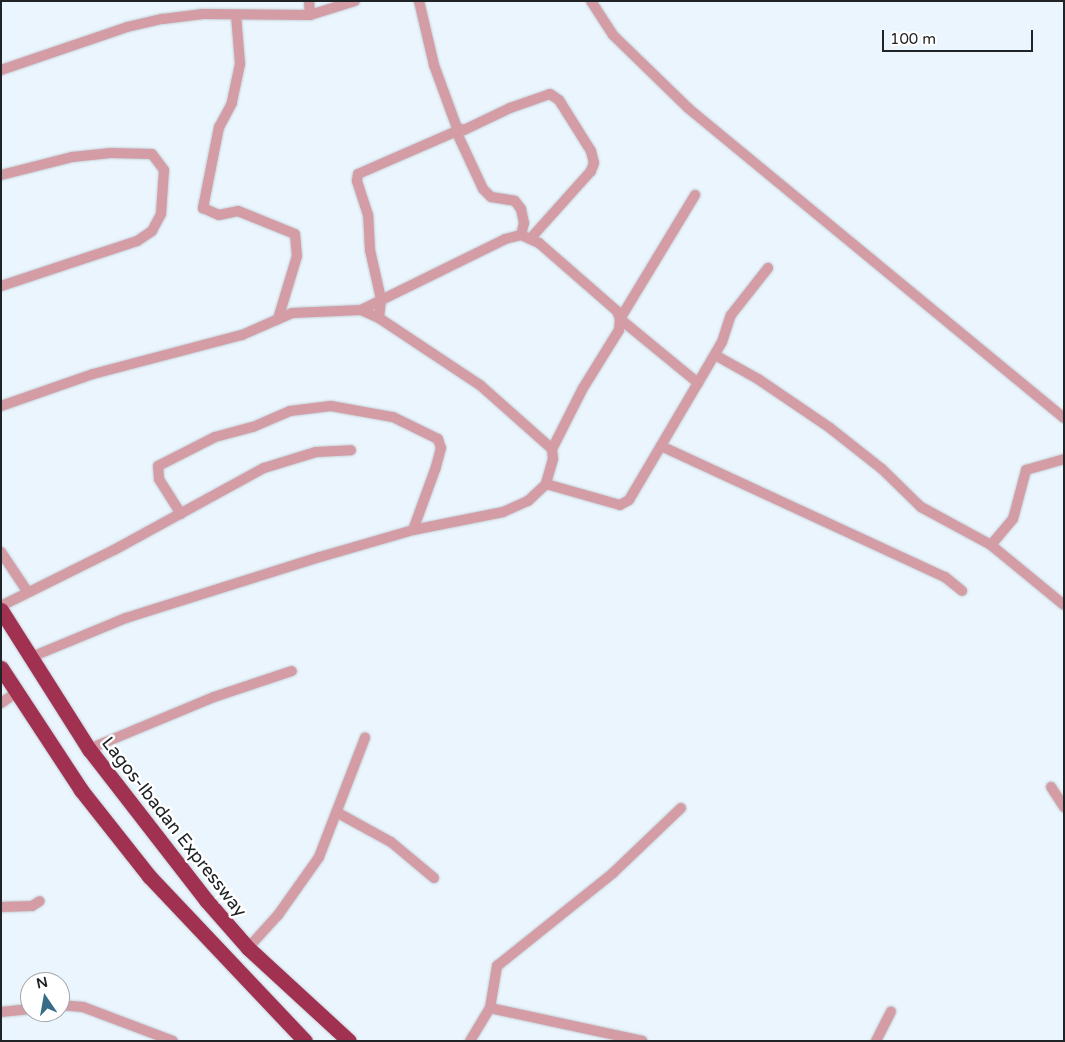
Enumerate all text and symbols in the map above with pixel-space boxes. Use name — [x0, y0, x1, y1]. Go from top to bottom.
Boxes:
scale bar — [885, 20, 1036, 52]
text: 100 m — [890, 30, 936, 48]
street label: Lagos-Ibadan Expressway — [97, 733, 251, 921]
north arrow — [20, 972, 70, 1022]
text: N — [35, 973, 49, 992]

